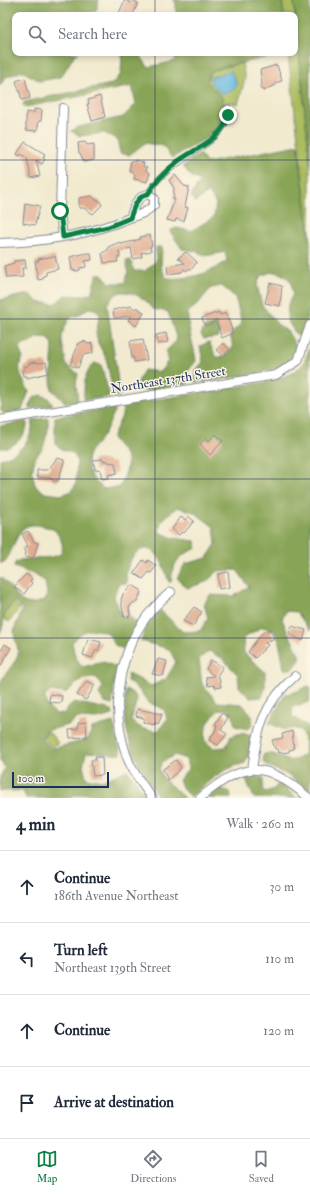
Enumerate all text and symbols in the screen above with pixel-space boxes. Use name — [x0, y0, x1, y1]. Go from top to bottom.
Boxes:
search box — [12, 12, 298, 56]
icon: search — [26, 23, 48, 45]
text: Search here — [58, 25, 127, 44]
route end — [219, 106, 237, 124]
route start — [51, 202, 69, 220]
street label: Northeast 137th Street — [109, 363, 227, 397]
scale bar — [12, 770, 109, 789]
text: 100 m — [18, 772, 44, 785]
text: 4 min — [16, 814, 55, 835]
text: Walk · 260 m — [226, 816, 294, 832]
text: Continue — [54, 869, 110, 888]
icon: ahead — [16, 876, 38, 898]
text: 30 m — [270, 879, 294, 895]
text: 186th Avenue Northeast — [54, 888, 178, 904]
text: Turn left — [54, 941, 108, 960]
icon: left — [16, 948, 38, 970]
text: 110 m — [265, 951, 294, 967]
text: Northeast 139th Street — [54, 960, 171, 976]
icon: ahead — [16, 1020, 38, 1042]
text: Continue — [54, 1021, 110, 1040]
text: 120 m — [263, 1023, 294, 1039]
icon: arrive — [16, 1092, 38, 1114]
text: Arrive at destination — [54, 1093, 174, 1112]
tab: Map — [36, 1148, 58, 1185]
tab: Directions — [130, 1148, 177, 1185]
tab: Saved — [249, 1148, 274, 1185]

